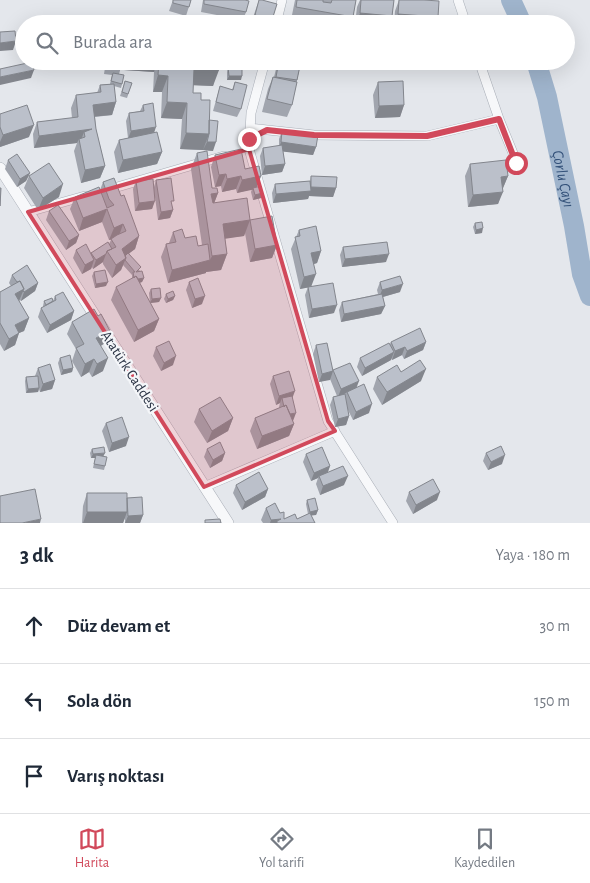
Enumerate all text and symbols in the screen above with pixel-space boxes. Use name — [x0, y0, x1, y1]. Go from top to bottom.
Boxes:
search box — [15, 15, 575, 70]
icon: search — [33, 29, 61, 57]
text: Burada ara — [73, 33, 152, 52]
route end — [238, 128, 261, 151]
water label: Çorlu Çayı — [549, 149, 577, 209]
route start — [505, 152, 528, 175]
street label: Atatürk Caddesi — [98, 328, 161, 414]
text: 3 dk — [20, 545, 54, 566]
text: Yaya · 180 m — [496, 547, 570, 563]
icon: ahead — [20, 612, 48, 640]
text: Düz devam et — [67, 617, 170, 636]
text: 30 m — [540, 618, 570, 634]
icon: left — [20, 687, 48, 715]
text: Sola dön — [67, 692, 132, 711]
text: 150 m — [534, 693, 570, 709]
icon: arrive — [20, 762, 48, 790]
text: Varış noktası — [67, 767, 165, 786]
tab: Harita — [75, 825, 109, 872]
tab: Yol tarifi — [259, 825, 304, 872]
tab: Kaydedilen — [454, 825, 515, 872]

